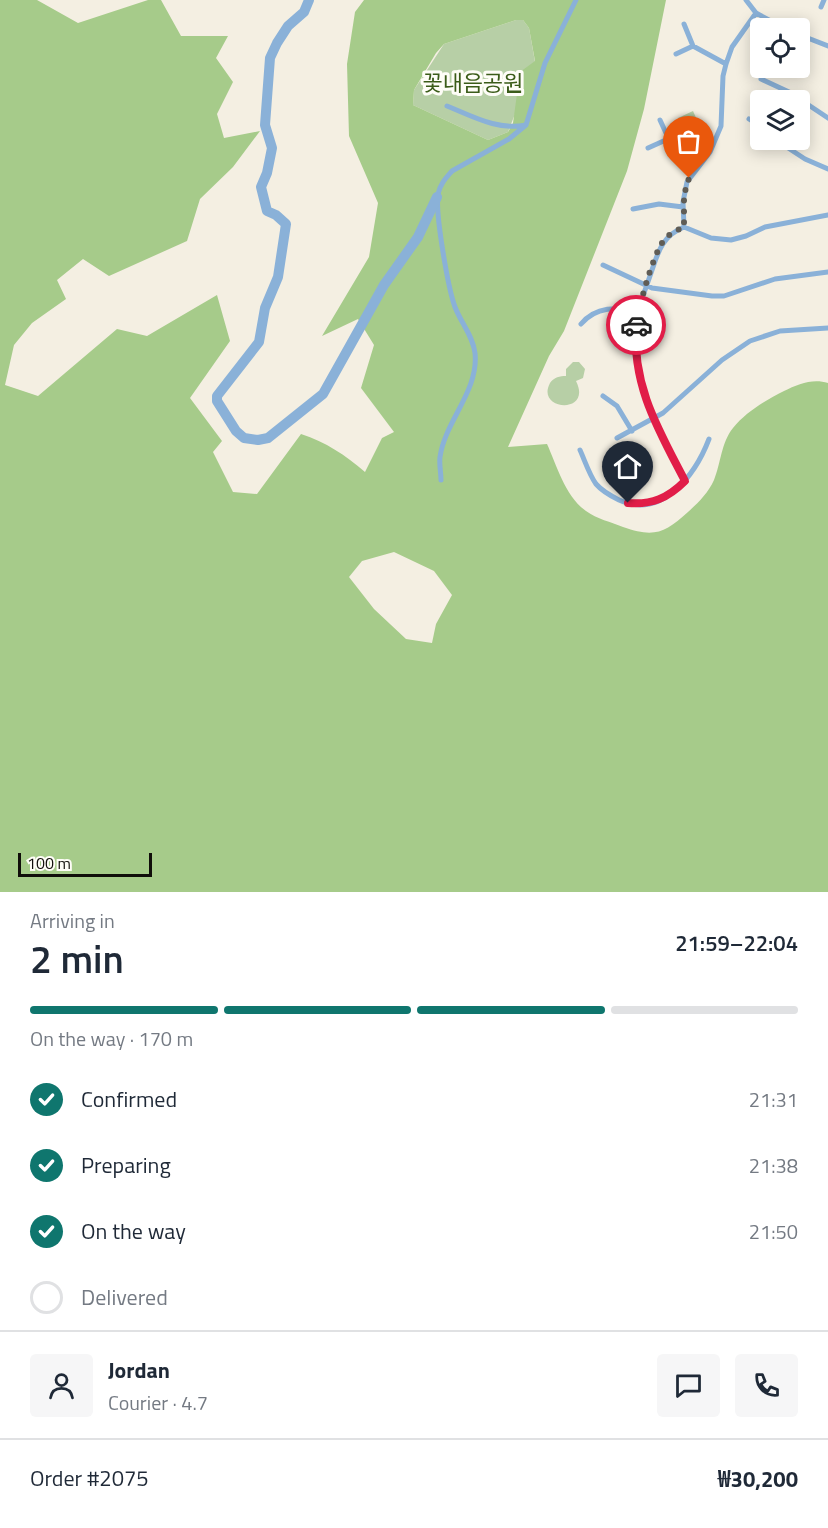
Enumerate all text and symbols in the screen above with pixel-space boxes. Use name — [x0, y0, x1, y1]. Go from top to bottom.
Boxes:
map controls — [750, 18, 810, 150]
button: locate — [750, 18, 810, 78]
park label: 꽃내음공원 — [422, 66, 524, 100]
button: layers — [750, 90, 810, 150]
pin — [663, 116, 714, 178]
icon: bag — [672, 125, 705, 158]
courier — [606, 295, 666, 355]
icon: car — [620, 309, 653, 342]
pin — [602, 441, 653, 503]
icon: home — [611, 450, 644, 483]
scale bar — [18, 850, 152, 878]
text: 100 m — [27, 851, 71, 875]
text: Arriving in — [30, 905, 115, 936]
text: 21:59–22:04 — [675, 926, 798, 960]
text: 2 min — [30, 929, 124, 988]
text: On the way · 170 m — [30, 1023, 193, 1054]
text: Confirmed — [81, 1082, 177, 1116]
icon: check — [30, 1083, 63, 1116]
text: 21:31 — [749, 1084, 798, 1115]
text: Preparing — [81, 1148, 171, 1182]
icon: check — [30, 1149, 63, 1182]
text: 21:38 — [749, 1150, 798, 1181]
text: On the way — [81, 1214, 186, 1248]
icon: check — [30, 1215, 63, 1248]
text: 21:50 — [749, 1216, 798, 1247]
text: Delivered — [81, 1280, 168, 1314]
text: Jordan — [108, 1353, 170, 1387]
button: person — [30, 1354, 93, 1417]
button: chat — [657, 1354, 720, 1417]
button: phone — [735, 1354, 798, 1417]
text: Courier · 4.7 — [108, 1387, 208, 1418]
text: Order #2075 — [30, 1461, 149, 1495]
text: ₩30,200 — [718, 1462, 798, 1496]

